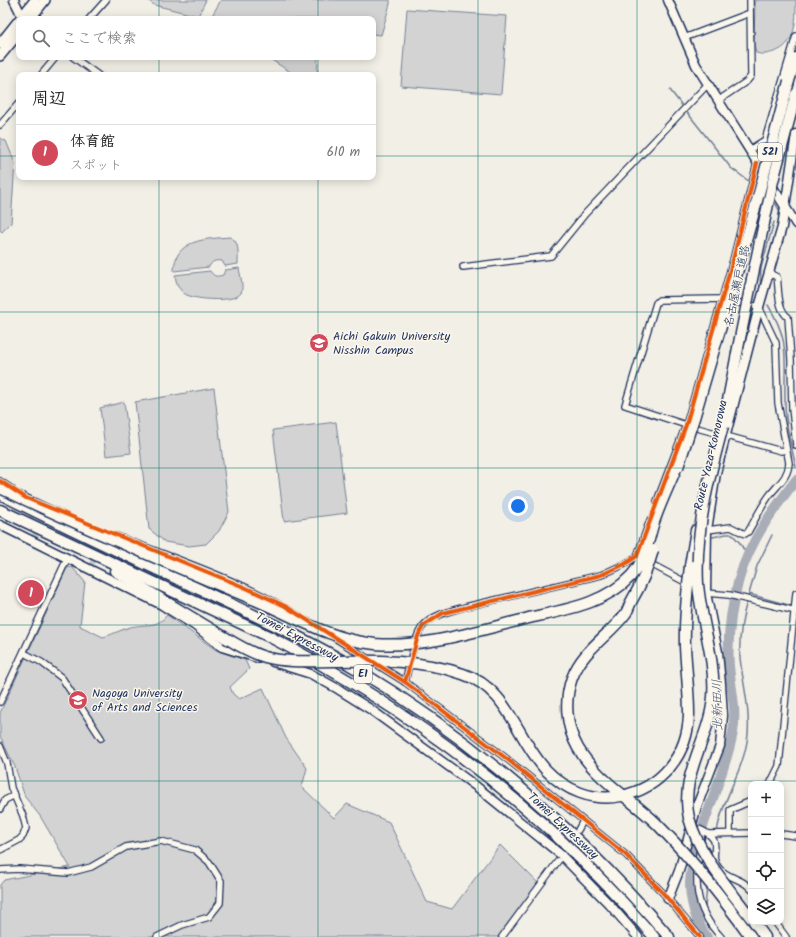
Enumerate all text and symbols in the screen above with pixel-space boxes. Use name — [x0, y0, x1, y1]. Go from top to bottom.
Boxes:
search box — [16, 16, 376, 60]
icon: search — [30, 27, 52, 49]
text: ここで検索 — [62, 27, 137, 51]
text: 周辺 — [32, 86, 66, 113]
text: 体育館 — [70, 130, 115, 154]
text: 1 — [43, 142, 47, 163]
text: 610 m — [327, 142, 360, 163]
road number: 521 — [758, 143, 782, 161]
text: スポット — [70, 155, 122, 176]
street label: 名古屋瀬戸道路 — [719, 243, 755, 329]
place label: Aichi Gakuin University Nisshin Campus — [333, 327, 450, 360]
school or university icon: Aichi Gakuin University Nisshin Campus — [308, 332, 330, 354]
street label: Route Yaza-Komorowa — [689, 398, 733, 512]
your location — [508, 496, 528, 516]
pin: 1 — [18, 578, 44, 608]
street label: Tomei Expressway — [252, 607, 342, 667]
road number: E1 — [354, 665, 372, 683]
water label: 北新田川 — [707, 679, 729, 731]
place label: Nagoya University of Arts and Sciences — [92, 684, 198, 717]
school or university icon: Nagoya University of Arts and Sciences — [67, 689, 89, 711]
map controls — [748, 781, 784, 925]
button: + — [748, 781, 784, 817]
street label: Tomei Expressway — [523, 788, 603, 864]
button: − — [748, 817, 784, 853]
button: locate — [748, 853, 784, 889]
button: layers — [748, 889, 784, 925]

